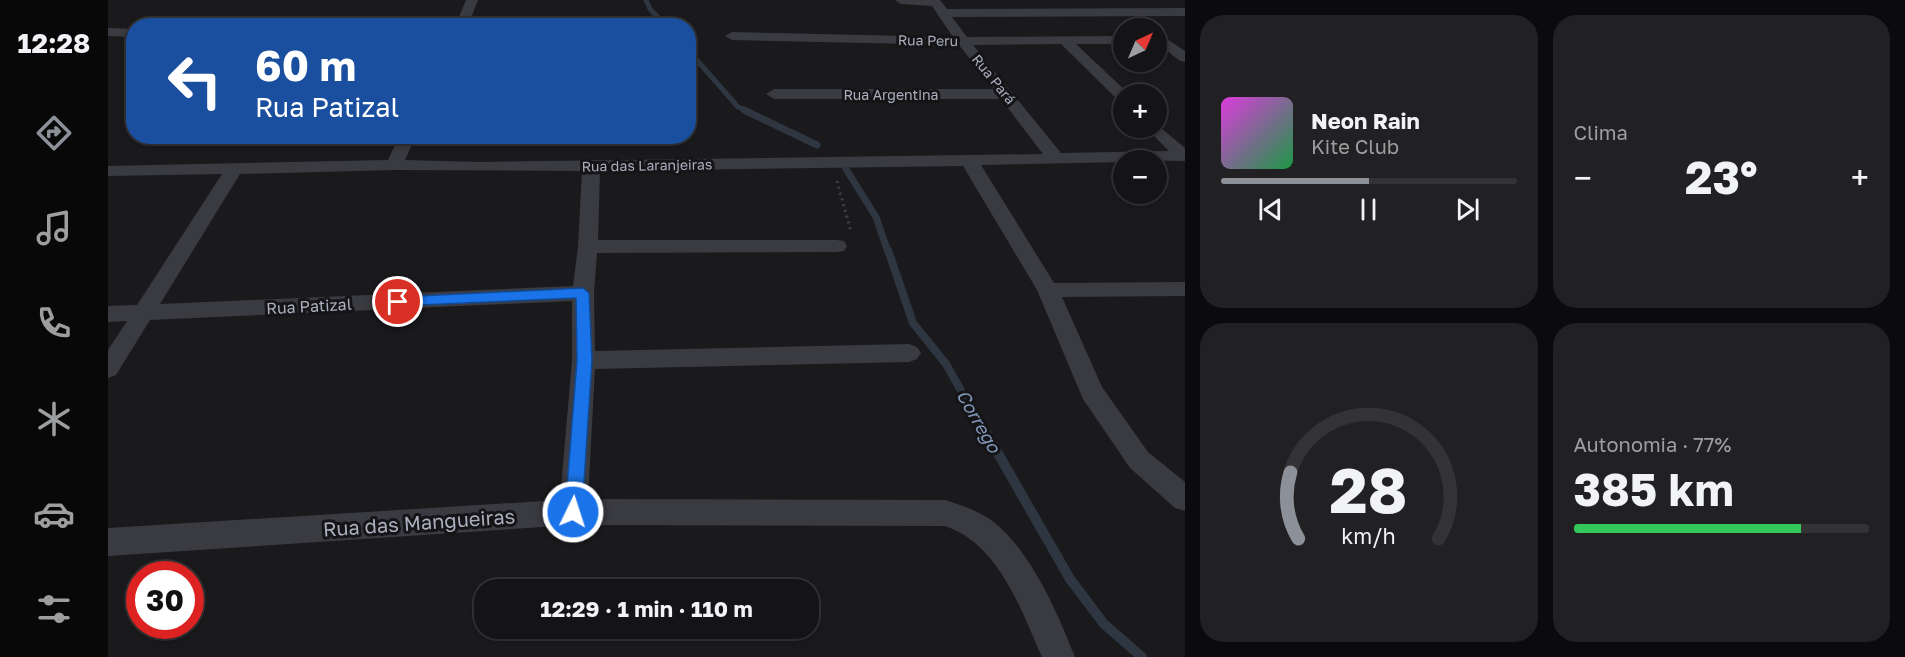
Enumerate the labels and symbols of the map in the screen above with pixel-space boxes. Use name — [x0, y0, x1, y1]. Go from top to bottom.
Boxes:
north arrow — [1113, 18, 1167, 72]
street label: Rua Peru — [898, 31, 958, 49]
street label: Rua Pará — [969, 51, 1019, 107]
street label: Rua Argentina — [844, 86, 938, 103]
street label: Rua das Laranjeiras — [582, 155, 712, 175]
pin — [372, 276, 423, 327]
street label: Rua Patizal — [266, 294, 352, 318]
water label: Corrego — [952, 386, 1006, 458]
position arrow — [541, 480, 605, 544]
street label: Rua das Mangueiras — [322, 503, 516, 541]
speed limit sign: 30 — [126, 561, 204, 639]

